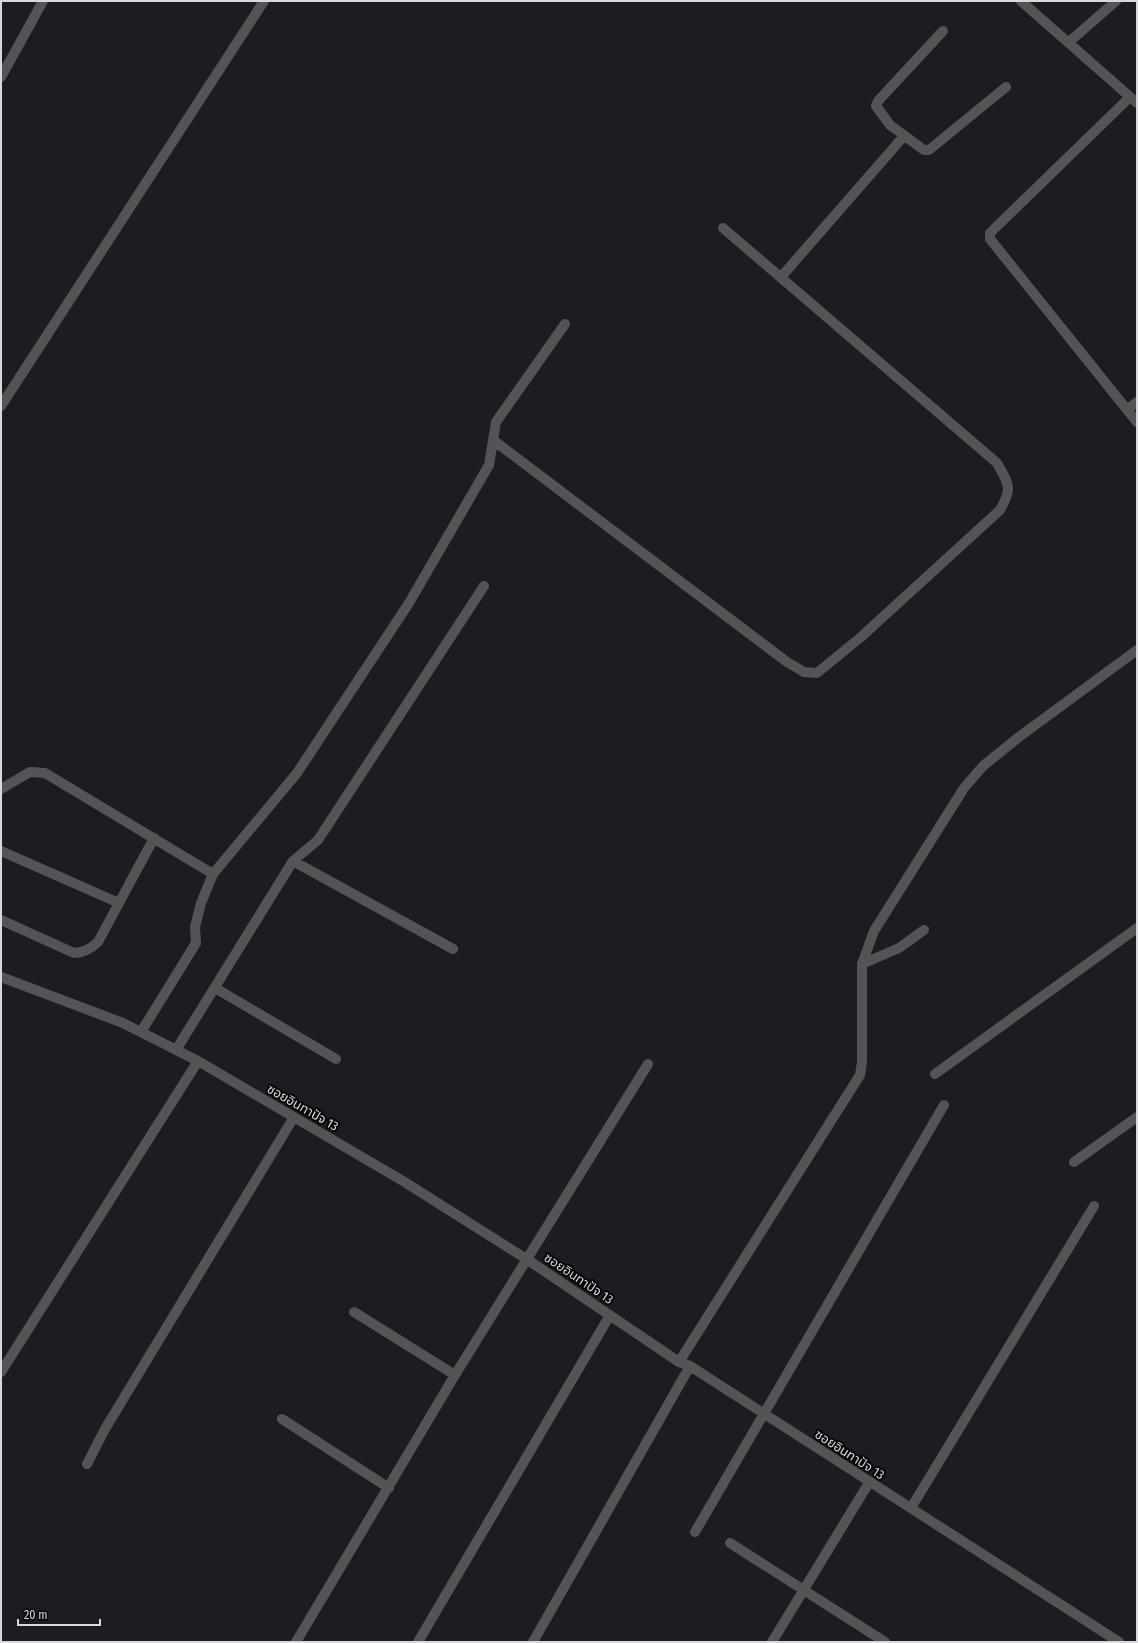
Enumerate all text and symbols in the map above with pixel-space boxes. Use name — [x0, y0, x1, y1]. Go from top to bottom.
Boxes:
street label: ซอยอินทาปัจ 13 — [264, 1081, 341, 1134]
street label: ซอยอินทาปัจ 13 — [541, 1250, 616, 1307]
street label: ซอยอินทาปัจ 13 — [812, 1426, 887, 1483]
scale bar — [18, 1601, 100, 1627]
text: 20 m — [24, 1608, 48, 1622]

